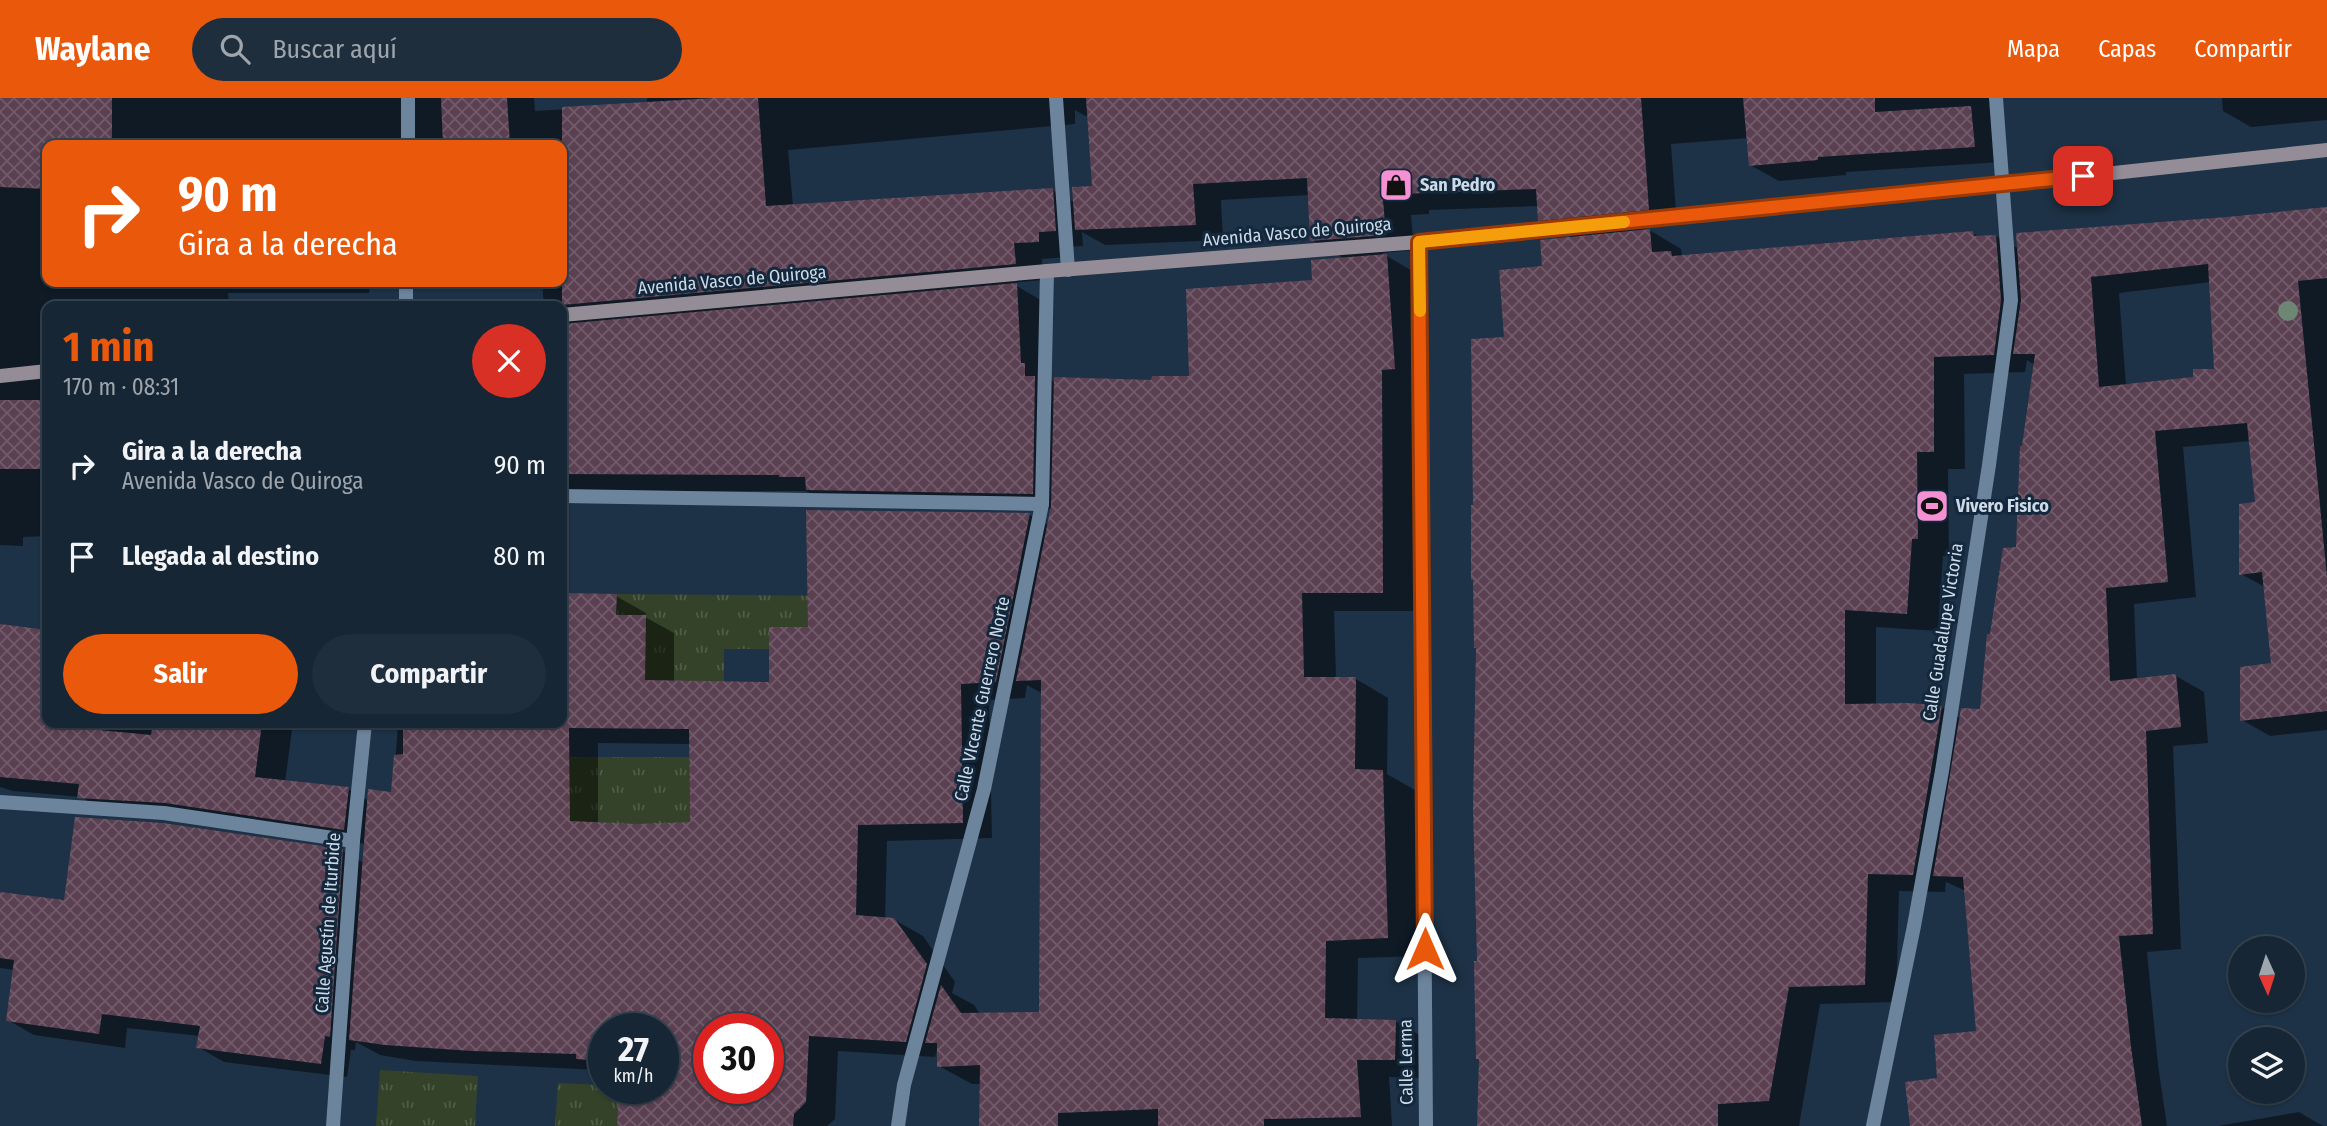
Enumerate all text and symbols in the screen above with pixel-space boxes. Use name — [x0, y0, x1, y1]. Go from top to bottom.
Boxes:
search box — [192, 18, 682, 81]
text: Waylane — [35, 29, 150, 69]
icon: search — [216, 30, 254, 68]
text: Buscar aquí — [272, 34, 397, 65]
text: Mapa — [2007, 35, 2060, 63]
text: Capas — [2098, 35, 2156, 63]
text: Compartir — [2194, 35, 2292, 63]
pin — [2053, 146, 2113, 206]
icon: arrive — [2064, 157, 2102, 195]
text: 90 m — [178, 165, 278, 224]
shop icon: San Pedro — [1377, 166, 1415, 204]
icon: right — [63, 168, 154, 259]
place label: San Pedro — [1420, 174, 1496, 196]
street label: Avenida Vasco de Quiroga — [1202, 213, 1392, 251]
text: Gira a la derecha — [178, 225, 398, 263]
street label: Avenida Vasco de Quiroga — [637, 261, 827, 299]
text: 1 min — [63, 322, 154, 372]
button: close — [472, 324, 546, 398]
text: 170 m · 08:31 — [63, 373, 179, 401]
text: Gira a la derecha — [122, 436, 302, 467]
icon: right — [63, 447, 101, 485]
text: 90 m — [494, 450, 546, 481]
text: Avenida Vasco de Quiroga — [122, 467, 364, 495]
sports icon: Vivero Fisico — [1913, 487, 1951, 525]
place label: Vivero Fisico — [1955, 495, 2049, 517]
icon: arrive — [63, 538, 101, 576]
text: Llegada al destino — [122, 541, 319, 572]
text: 80 m — [493, 541, 546, 572]
street label: Calle Guadalupe Victoria — [1918, 541, 1968, 723]
street label: Calle VIcente Guerrero Norte — [950, 595, 1014, 803]
button: Salir — [63, 634, 298, 714]
button: Compartir — [312, 634, 546, 714]
street label: Calle Agustín de Iturbide — [311, 832, 345, 1014]
position arrow — [1388, 912, 1462, 986]
north arrow — [2228, 936, 2305, 1013]
map controls — [2228, 936, 2305, 1104]
speed limit sign: 30 — [693, 1013, 784, 1104]
street label: Calle Lerma — [1394, 1019, 1418, 1105]
button: layers — [2228, 1027, 2305, 1104]
text: 27 — [618, 1028, 649, 1070]
text: km/h — [613, 1065, 654, 1087]

